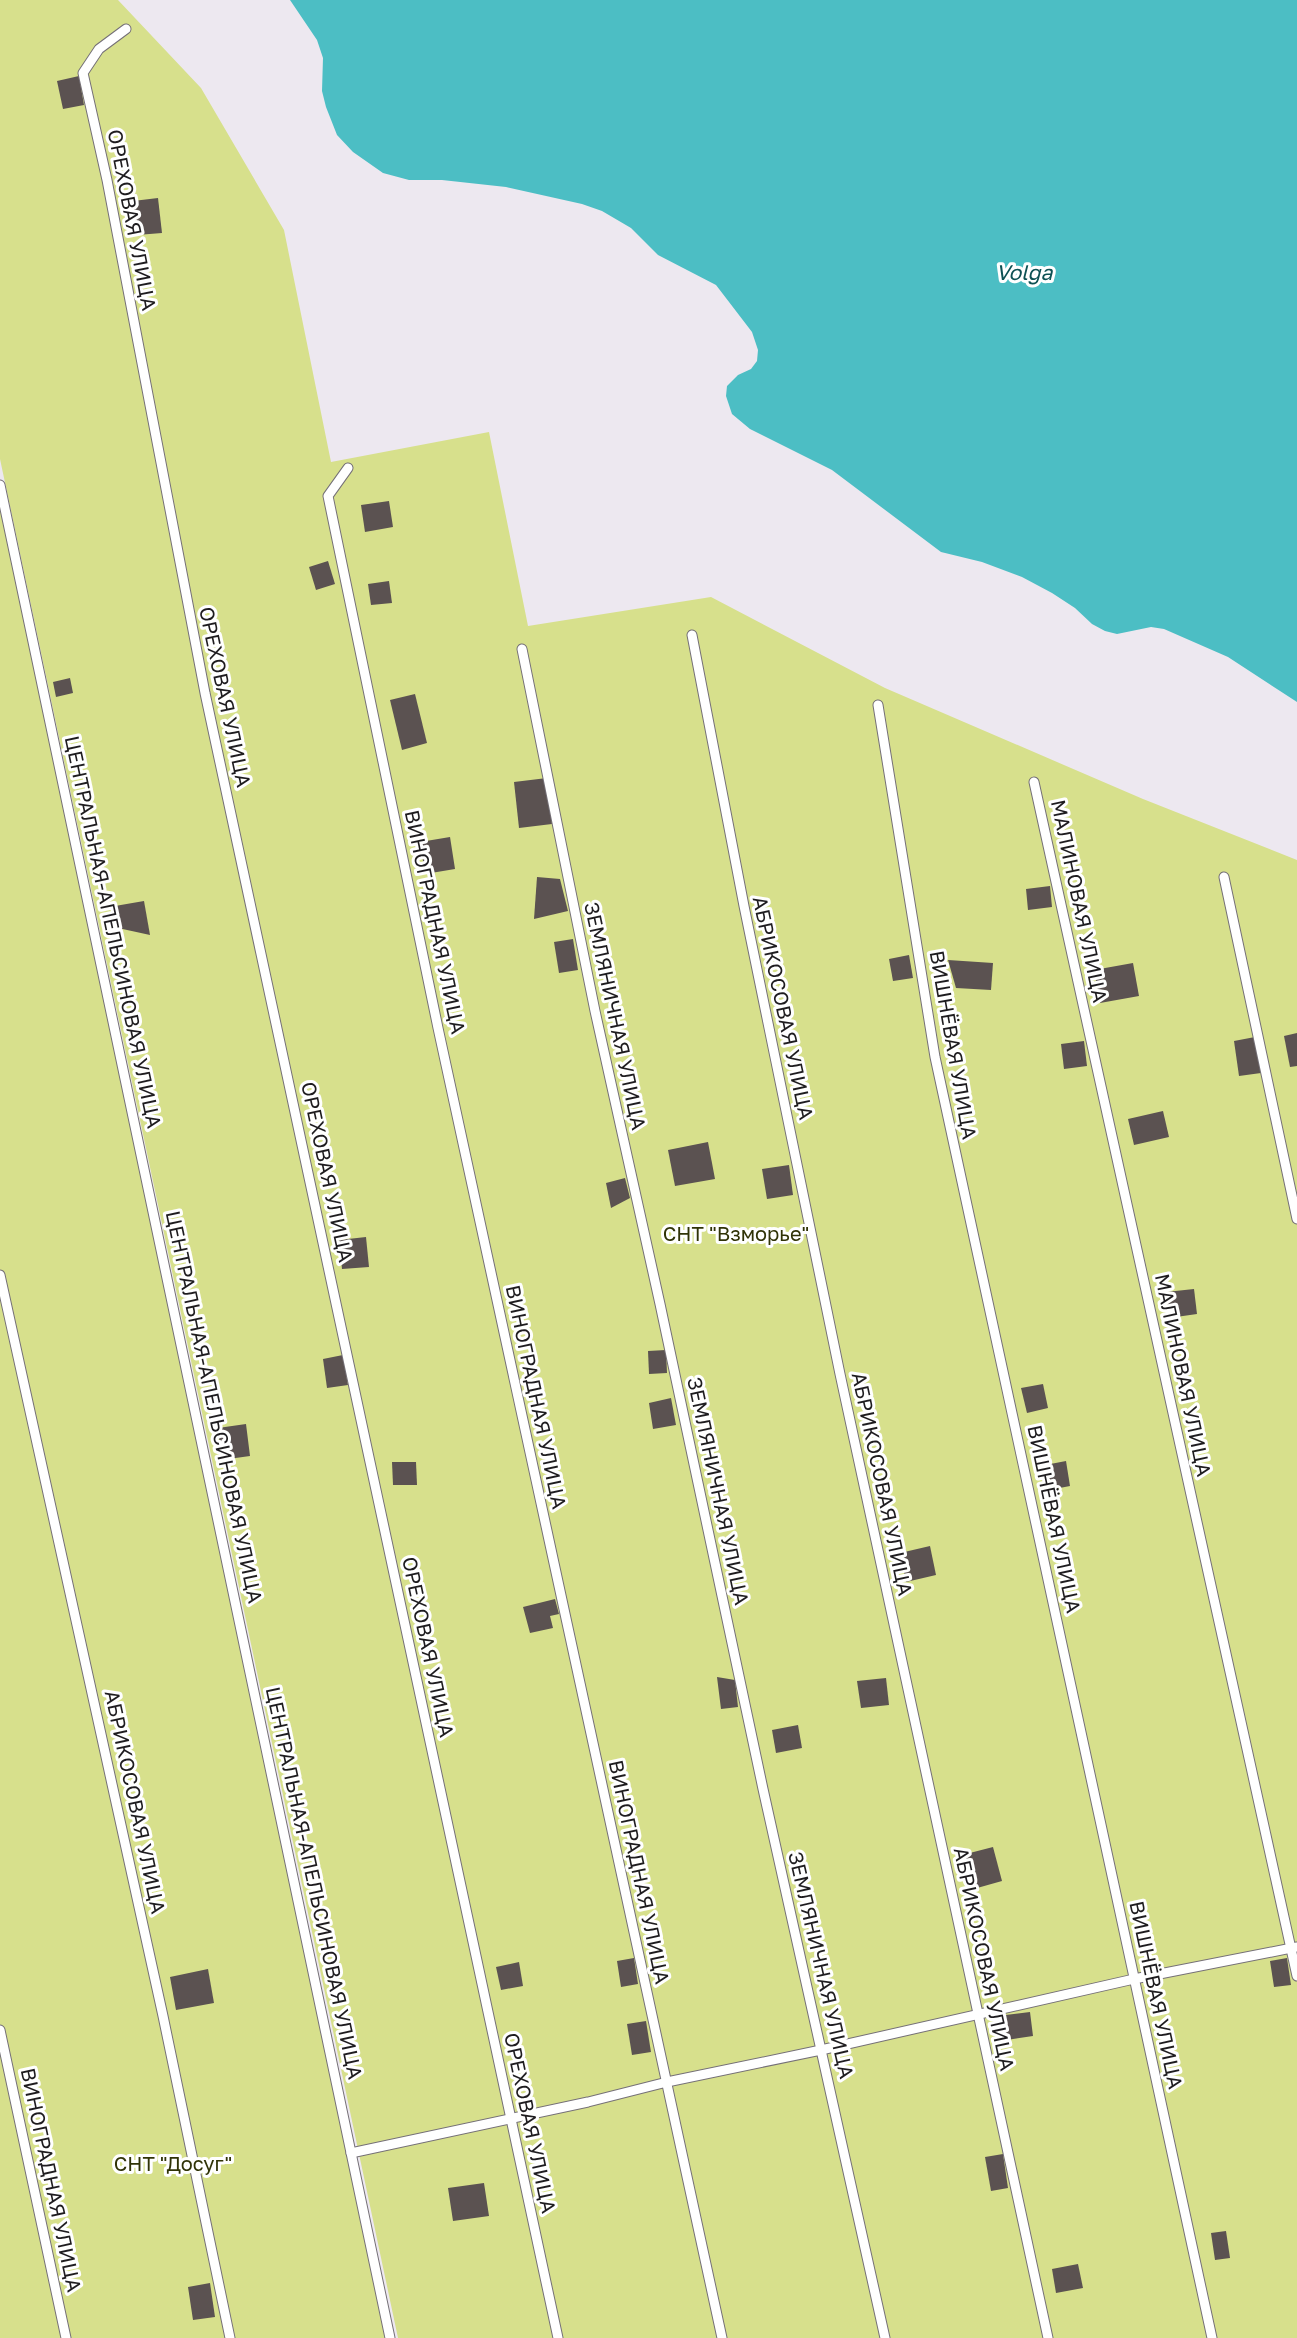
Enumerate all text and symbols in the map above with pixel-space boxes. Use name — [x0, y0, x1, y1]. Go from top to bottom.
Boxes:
street label: ОРЕХОВАЯ УЛИЦА — [104, 127, 162, 312]
water label: Volga — [996, 259, 1053, 285]
street label: ОРЕХОВАЯ УЛИЦА — [195, 604, 257, 789]
street label: ЦЕНТРАЛЬНАЯ-АПЕЛЬСИНОВАЯ УЛИЦА — [61, 733, 167, 1130]
street label: МАЛИНОВАЯ УЛИЦА — [1047, 797, 1113, 1004]
street label: ВИНОГРАДНАЯ УЛИЦА — [401, 808, 471, 1036]
street label: АБРИКОСОВАЯ УЛИЦА — [749, 894, 819, 1122]
street label: ЗЕМЛЯНИЧНАЯ УЛИЦА — [580, 900, 652, 1132]
street label: ВИШНЁВАЯ УЛИЦА — [926, 948, 982, 1141]
street label: ОРЕХОВАЯ УЛИЦА — [297, 1079, 359, 1264]
street label: ЦЕНТРАЛЬНАЯ-АПЕЛЬСИНОВАЯ УЛИЦА — [162, 1208, 268, 1605]
park label: СНТ "Взморье" — [663, 1221, 809, 1245]
street label: МАЛИНОВАЯ УЛИЦА — [1151, 1271, 1217, 1478]
street label: ВИНОГРАДНАЯ УЛИЦА — [502, 1283, 572, 1511]
street label: АБРИКОСОВАЯ УЛИЦА — [848, 1370, 918, 1598]
street label: ЗЕМЛЯНИЧНАЯ УЛИЦА — [683, 1375, 755, 1607]
street label: ВИШНЁВАЯ УЛИЦА — [1023, 1423, 1087, 1615]
street label: ОРЕХОВАЯ УЛИЦА — [398, 1554, 460, 1739]
street label: ЦЕНТРАЛЬНАЯ-АПЕЛЬСИНОВАЯ УЛИЦА — [262, 1684, 368, 2081]
street label: АБРИКОСОВАЯ УЛИЦА — [101, 1688, 171, 1916]
street label: ВИНОГРАДНАЯ УЛИЦА — [605, 1758, 675, 1986]
street label: АБРИКОСОВАЯ УЛИЦА — [950, 1845, 1020, 2073]
street label: ЗЕМЛЯНИЧНАЯ УЛИЦА — [784, 1849, 860, 2081]
street label: ВИШНЁВАЯ УЛИЦА — [1125, 1899, 1189, 2091]
street label: ОРЕХОВАЯ УЛИЦА — [500, 2030, 562, 2215]
street label: ВИНОГРАДНАЯ УЛИЦА — [17, 2066, 87, 2294]
park label: СНТ "Досуг" — [114, 2151, 232, 2175]

